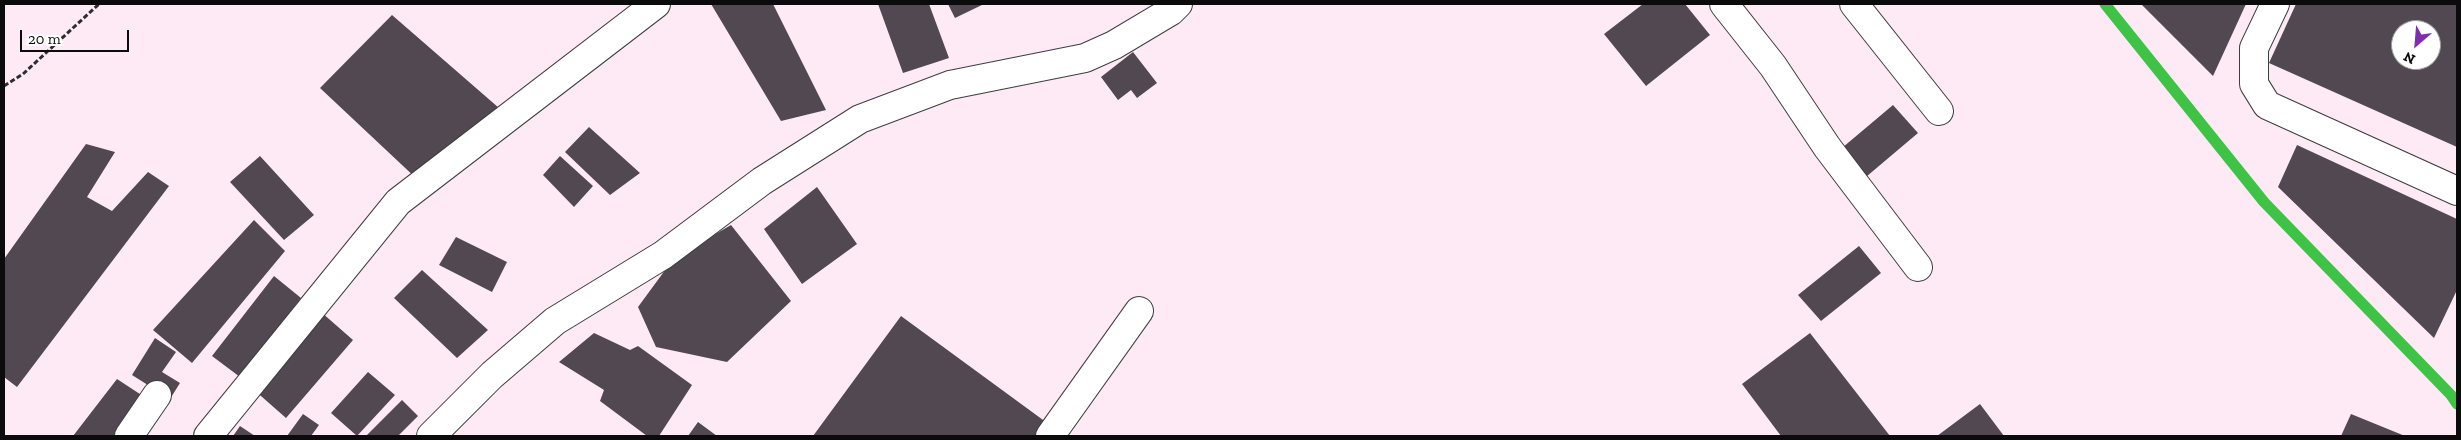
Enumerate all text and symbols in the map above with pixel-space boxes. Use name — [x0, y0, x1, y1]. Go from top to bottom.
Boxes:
scale bar — [22, 20, 131, 52]
north arrow — [2391, 20, 2441, 70]
text: 20 m — [28, 30, 61, 48]
text: N — [2401, 48, 2418, 68]

